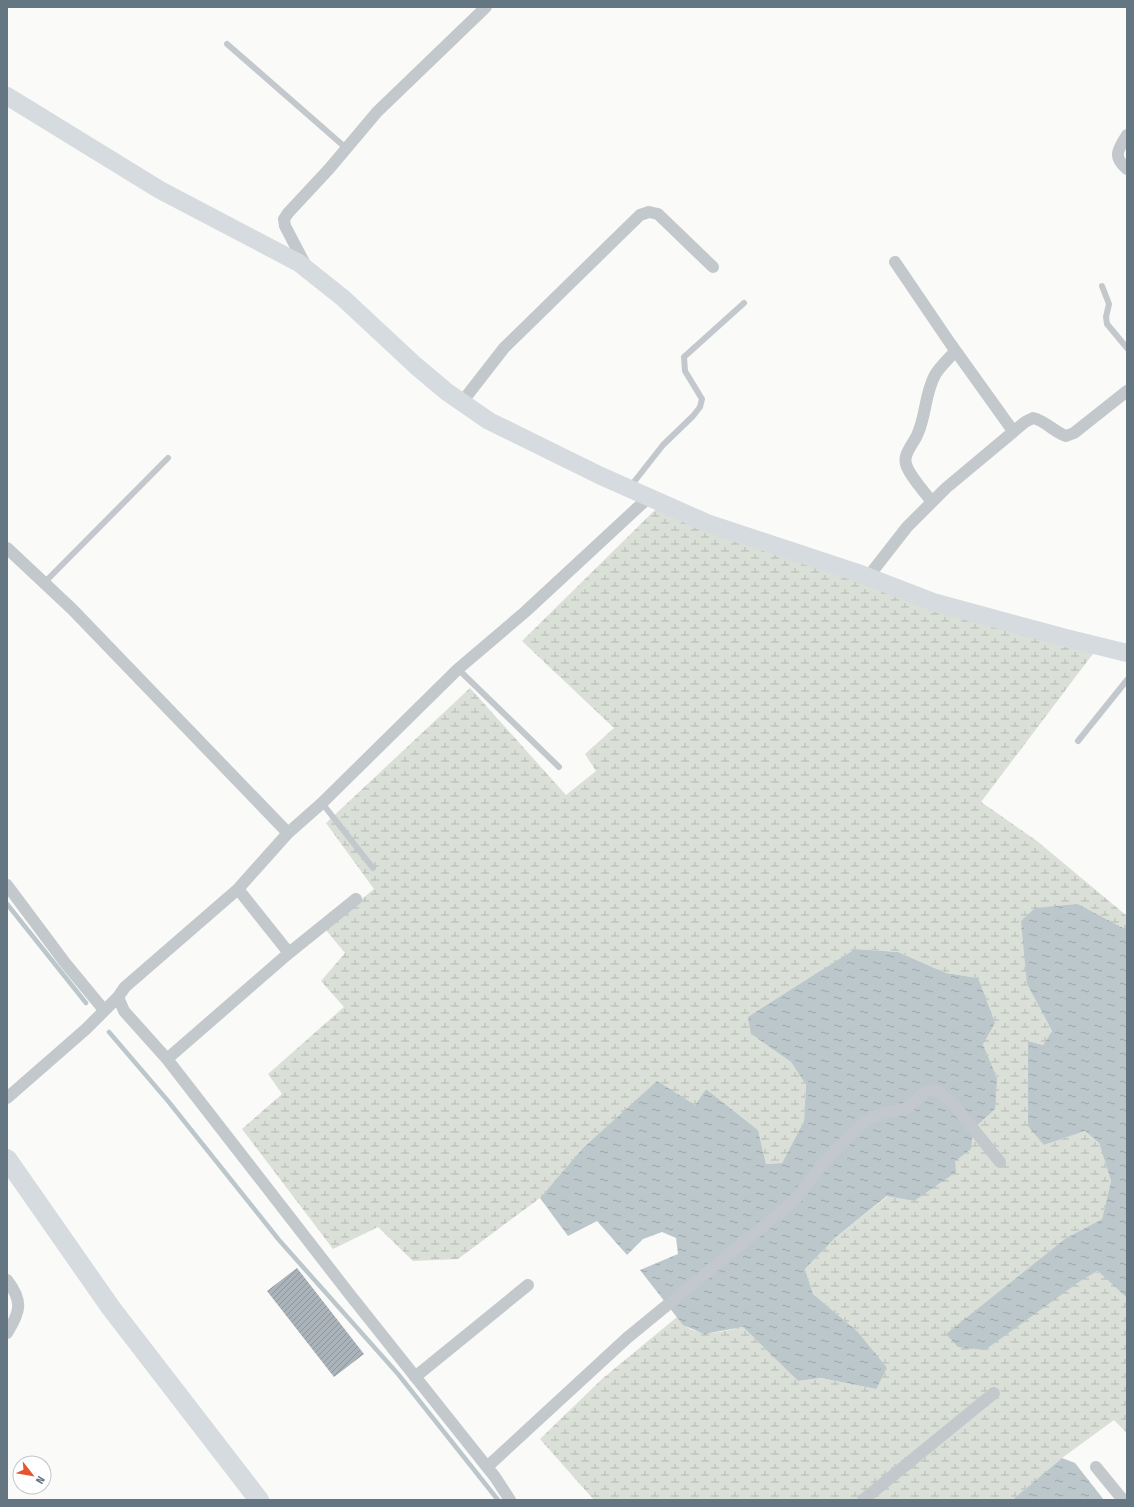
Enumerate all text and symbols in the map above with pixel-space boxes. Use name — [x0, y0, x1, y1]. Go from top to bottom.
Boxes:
north arrow — [12, 1455, 52, 1495]
text: N — [33, 1474, 47, 1486]

